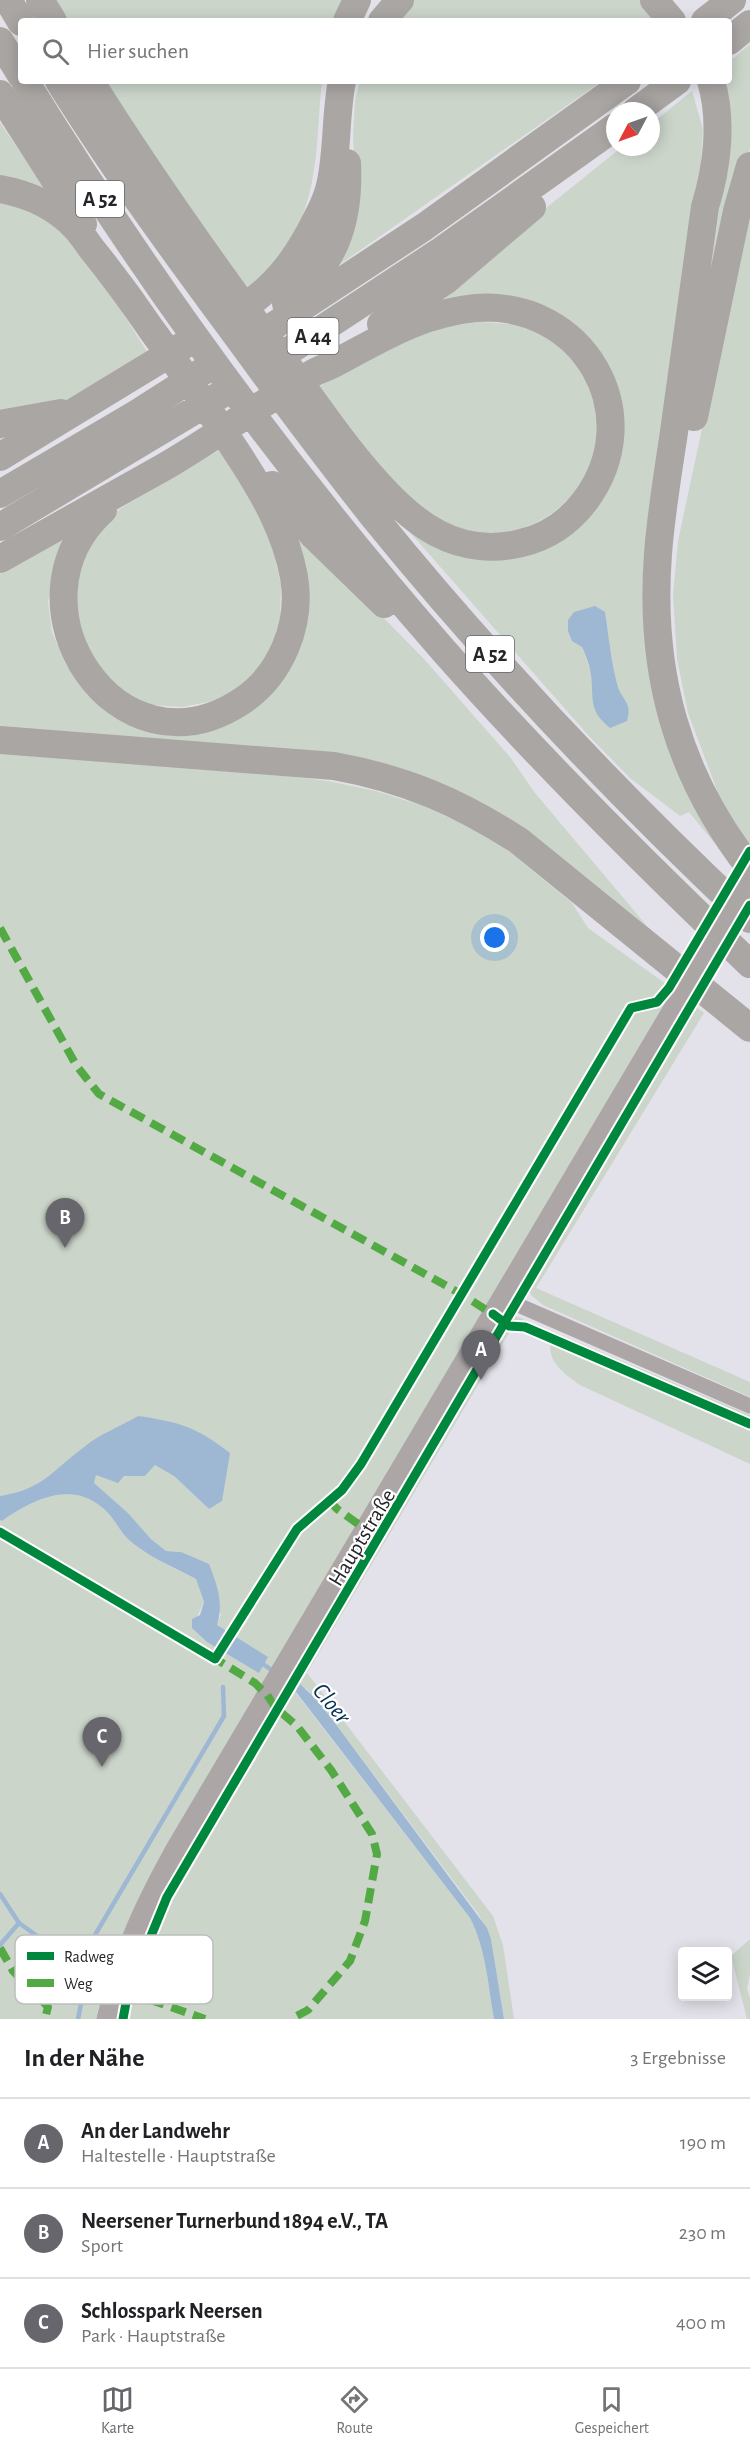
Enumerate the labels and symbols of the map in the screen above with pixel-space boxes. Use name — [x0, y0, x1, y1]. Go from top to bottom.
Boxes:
north arrow — [606, 102, 660, 156]
road number: A 52 — [76, 181, 124, 217]
road number: A 44 — [288, 318, 338, 354]
road number: A 52 — [466, 636, 514, 672]
your location — [480, 923, 509, 952]
pin: B — [46, 1198, 84, 1248]
pin: A — [462, 1330, 500, 1380]
street label: Hauptstraße — [324, 1485, 399, 1590]
water label: Cloer — [308, 1679, 356, 1729]
pin: C — [82, 1718, 122, 1767]
legend — [15, 1935, 213, 2004]
text: Radweg — [64, 1949, 114, 1965]
text: Weg — [64, 1976, 93, 1992]

